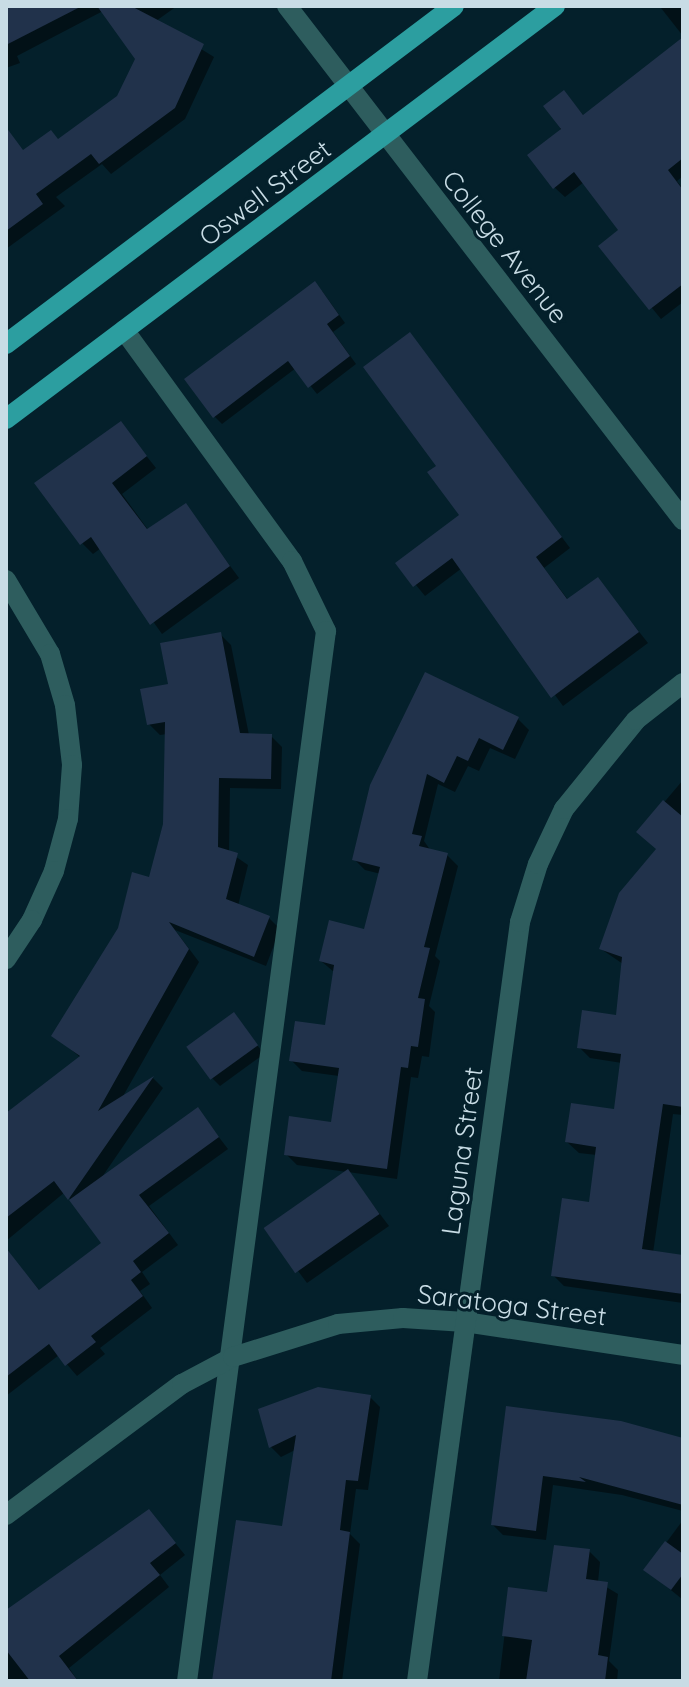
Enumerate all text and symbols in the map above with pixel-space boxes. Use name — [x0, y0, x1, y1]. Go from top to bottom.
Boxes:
street label: Oswell Street — [193, 133, 337, 253]
street label: College Avenue — [436, 164, 574, 330]
street label: Laguna Street — [435, 1065, 489, 1237]
street label: Saratoga Street — [416, 1278, 608, 1332]

